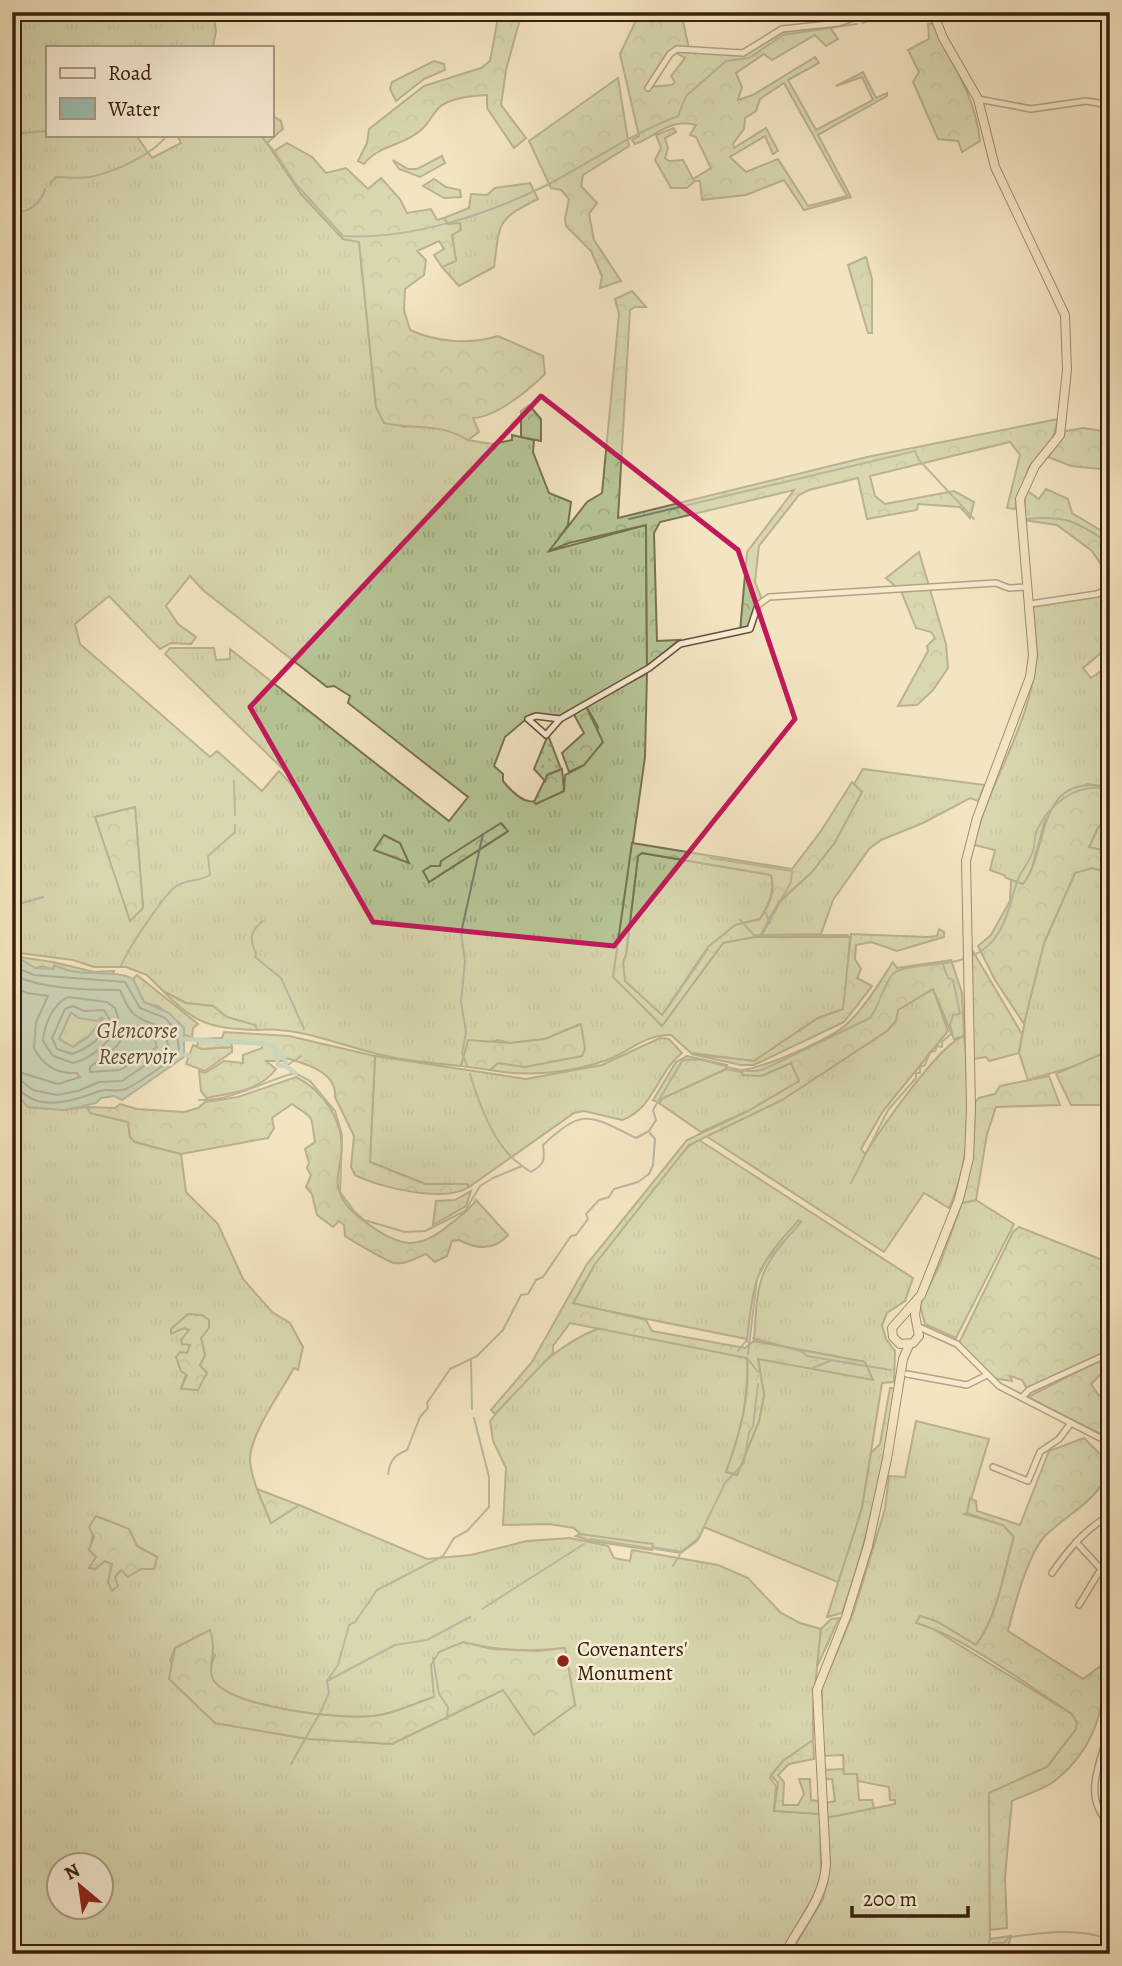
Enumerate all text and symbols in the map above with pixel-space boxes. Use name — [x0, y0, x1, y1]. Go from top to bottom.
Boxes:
legend — [46, 46, 273, 136]
text: Road — [108, 59, 152, 87]
text: Water — [107, 95, 160, 123]
water label: Glencorse Reservoir — [97, 1015, 177, 1072]
place label: Covenanters' Monument — [577, 1635, 688, 1687]
marker: Covenanters' Monument — [555, 1653, 571, 1669]
north arrow — [46, 1850, 116, 1920]
text: N — [60, 1857, 85, 1887]
scale bar — [852, 1875, 968, 1919]
text: 200 m — [863, 1885, 917, 1913]

